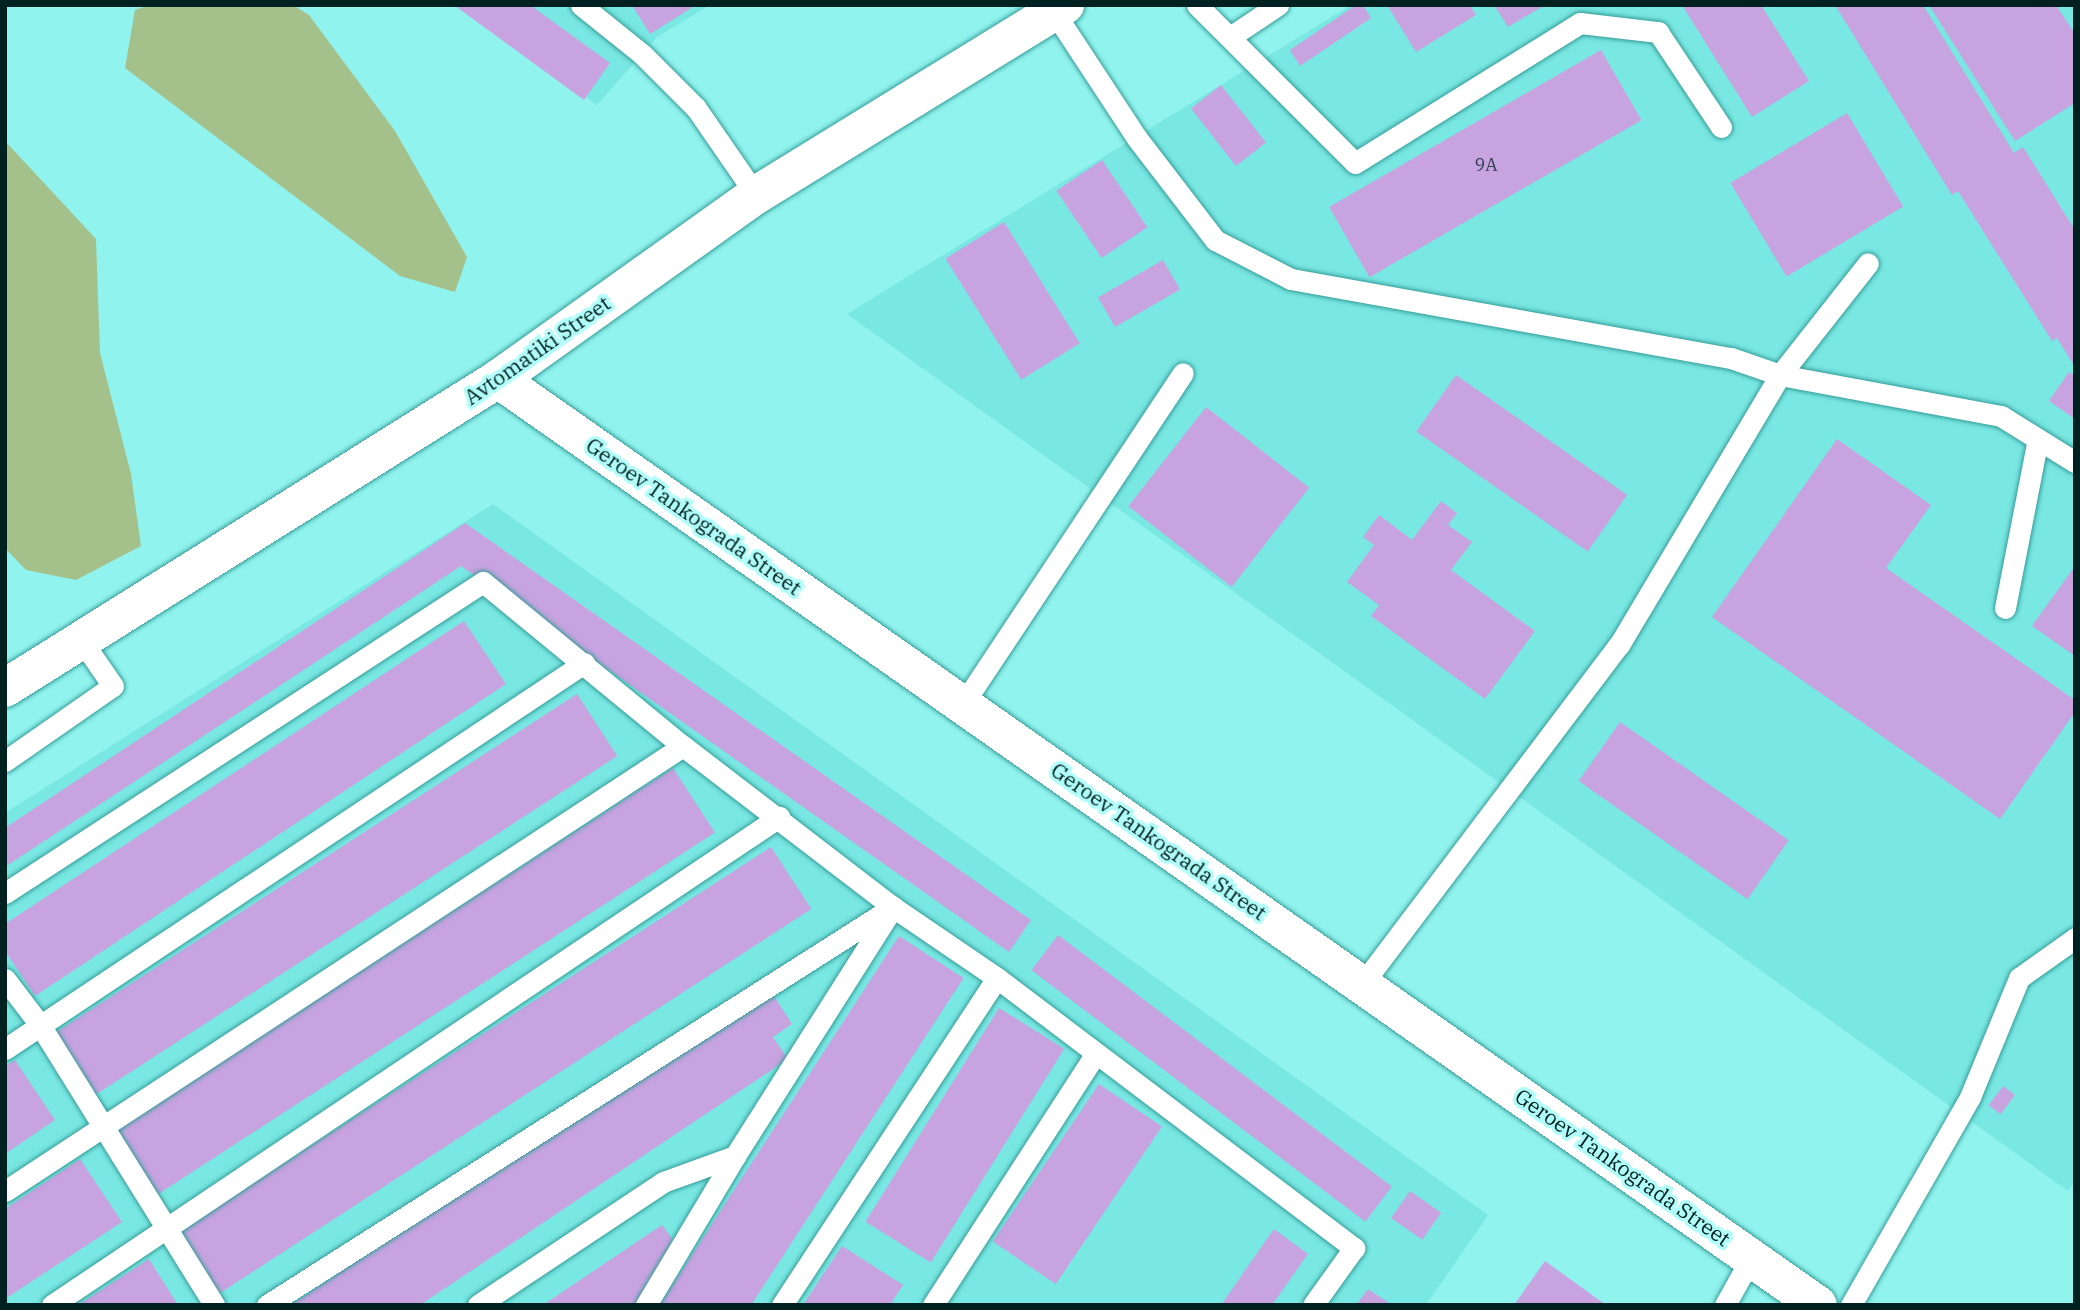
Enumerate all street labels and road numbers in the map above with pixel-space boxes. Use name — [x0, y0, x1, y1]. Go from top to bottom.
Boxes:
street label: Avtomatiki Street — [459, 290, 615, 410]
street label: Geroev Tankograda Street — [582, 432, 806, 600]
street label: Geroev Tankograda Street — [1047, 757, 1271, 925]
street label: Geroev Tankograda Street — [1511, 1083, 1735, 1251]

